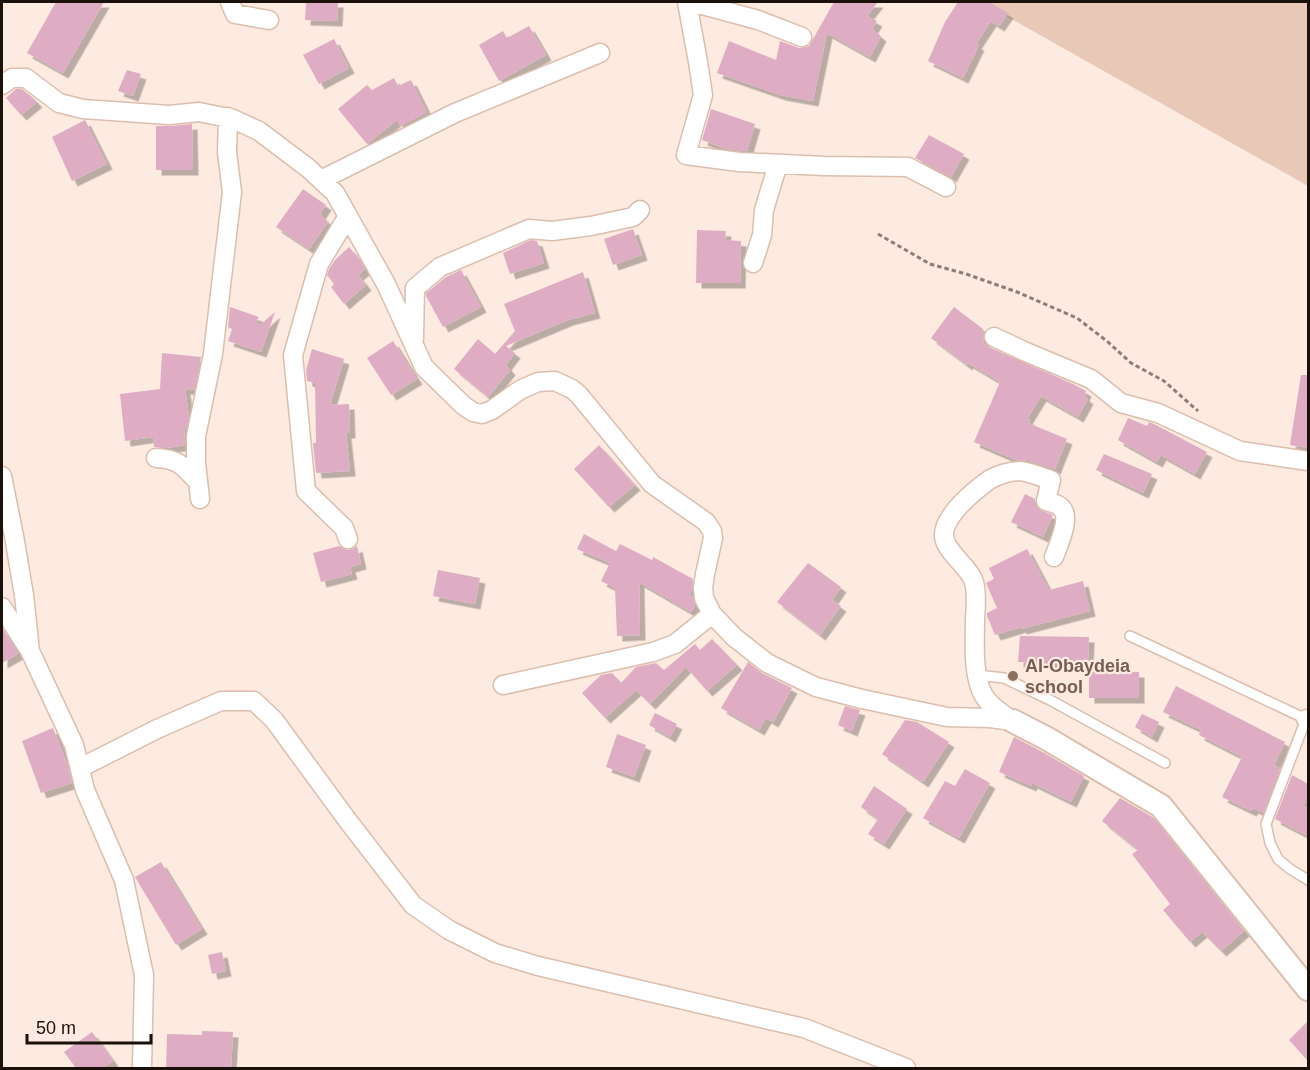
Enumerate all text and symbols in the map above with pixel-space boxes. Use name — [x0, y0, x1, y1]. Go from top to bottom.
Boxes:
place label: Al-Obaydeia school — [1025, 656, 1131, 697]
marker: Al-Obaydeia school — [1006, 669, 1020, 683]
scale bar — [27, 1007, 152, 1045]
text: 50 m — [36, 1018, 76, 1038]

